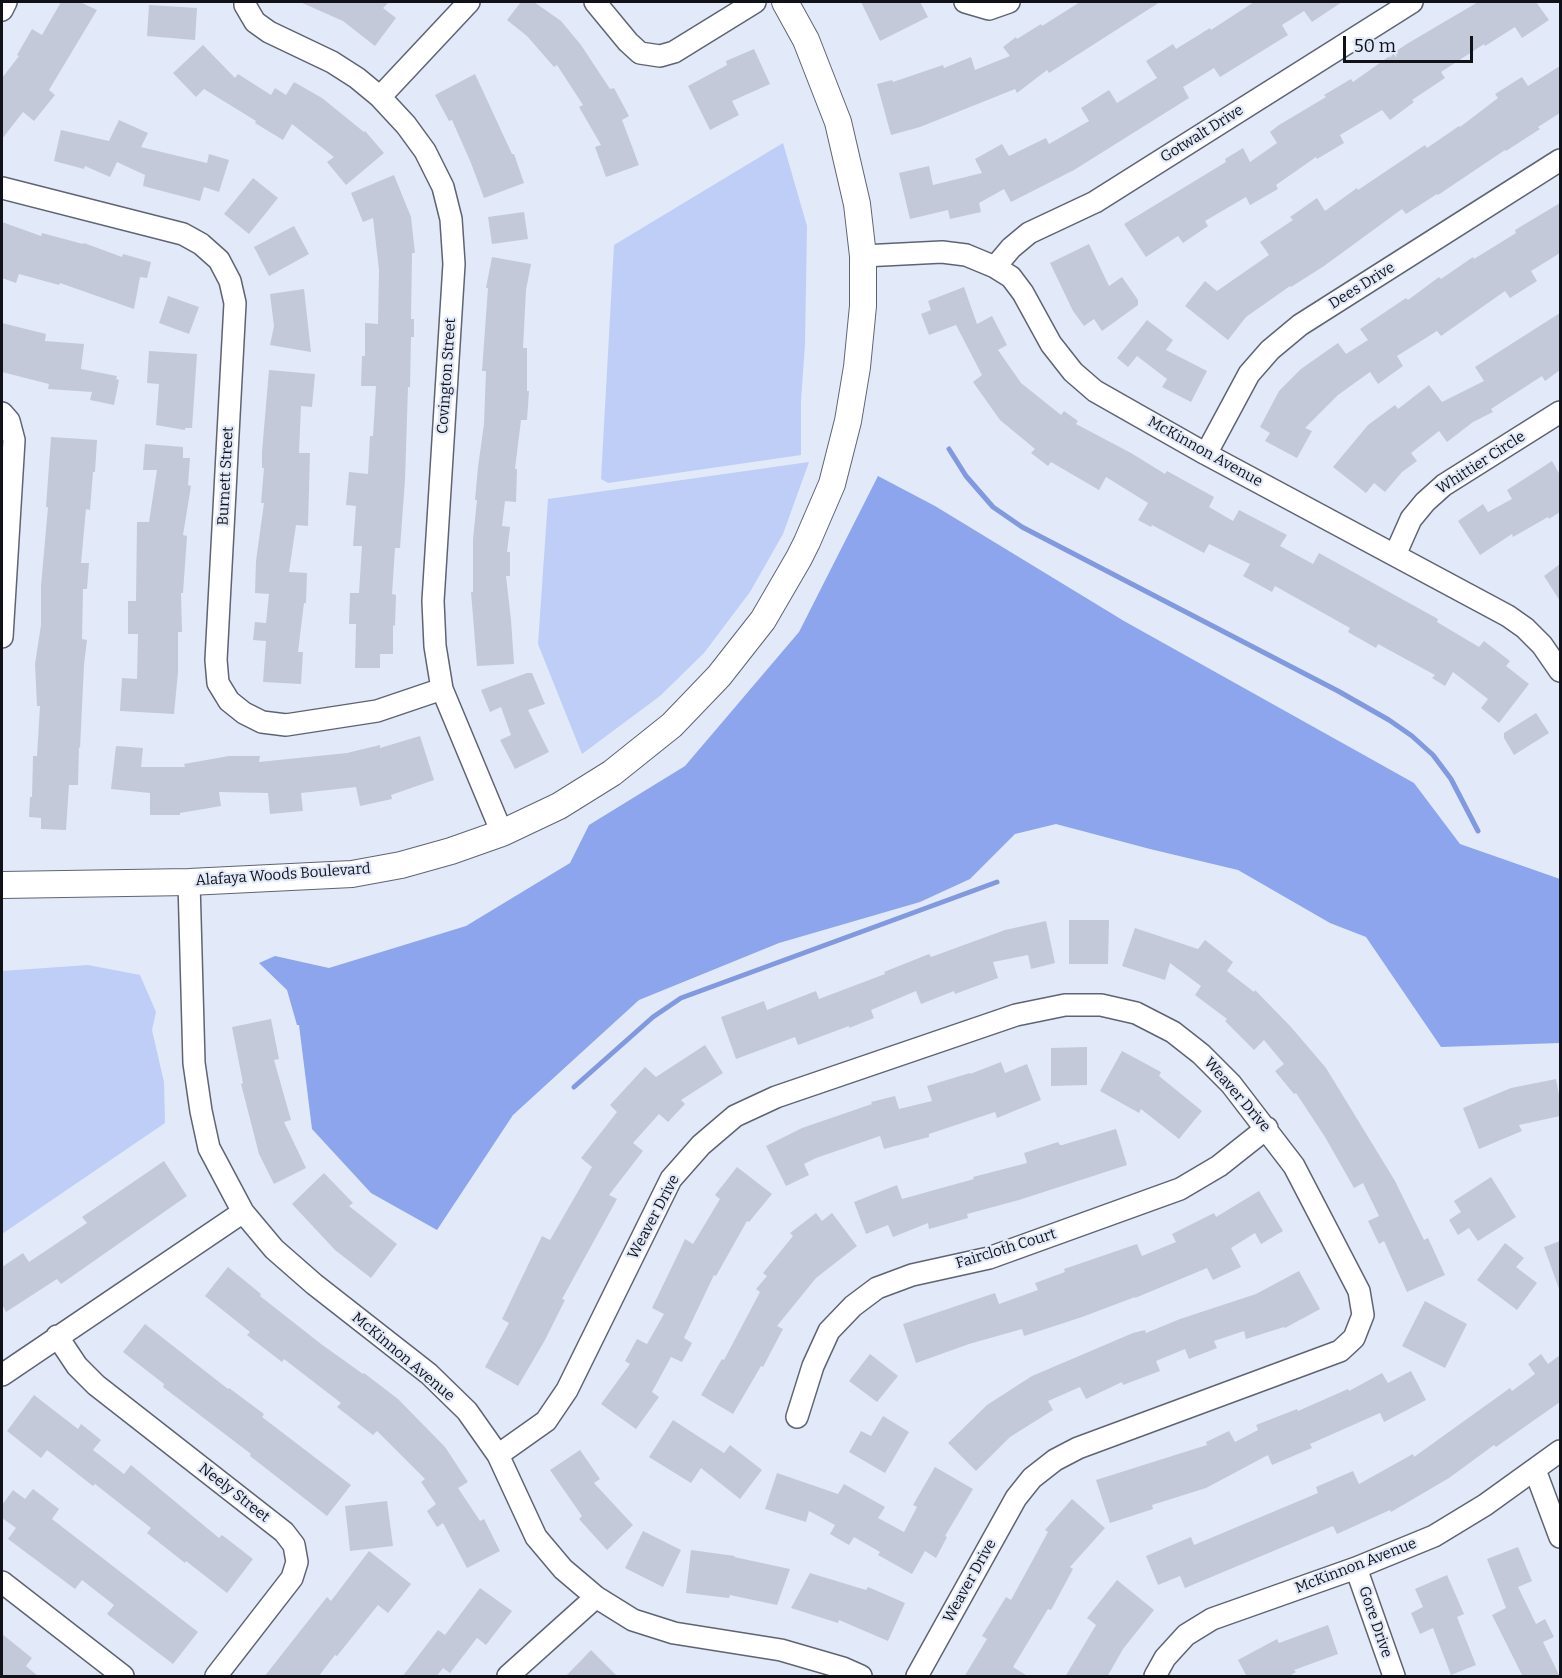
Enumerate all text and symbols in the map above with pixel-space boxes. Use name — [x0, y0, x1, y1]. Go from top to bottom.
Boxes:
scale bar — [1346, 24, 1476, 62]
text: 50 m — [1354, 35, 1396, 57]
street label: Gotwalt Drive — [1157, 101, 1247, 167]
street label: Dees Drive — [1326, 259, 1398, 313]
street label: Covington Street — [434, 317, 460, 435]
street label: McKinnon Avenue — [1144, 413, 1266, 491]
street label: Burnett Street — [214, 426, 238, 526]
street label: Whittier Circle — [1433, 428, 1529, 498]
street label: Alafaya Woods Boulevard — [195, 860, 371, 890]
street label: Weaver Drive — [1200, 1054, 1274, 1136]
street label: Weaver Drive — [624, 1172, 684, 1262]
street label: Faircloth Court — [954, 1225, 1058, 1273]
street label: McKinnon Avenue — [348, 1309, 458, 1405]
street label: Neely Street — [195, 1460, 273, 1526]
street label: McKinnon Avenue — [1293, 1535, 1419, 1597]
street label: Weaver Drive — [940, 1536, 1000, 1626]
street label: Gore Drive — [1354, 1584, 1396, 1660]

